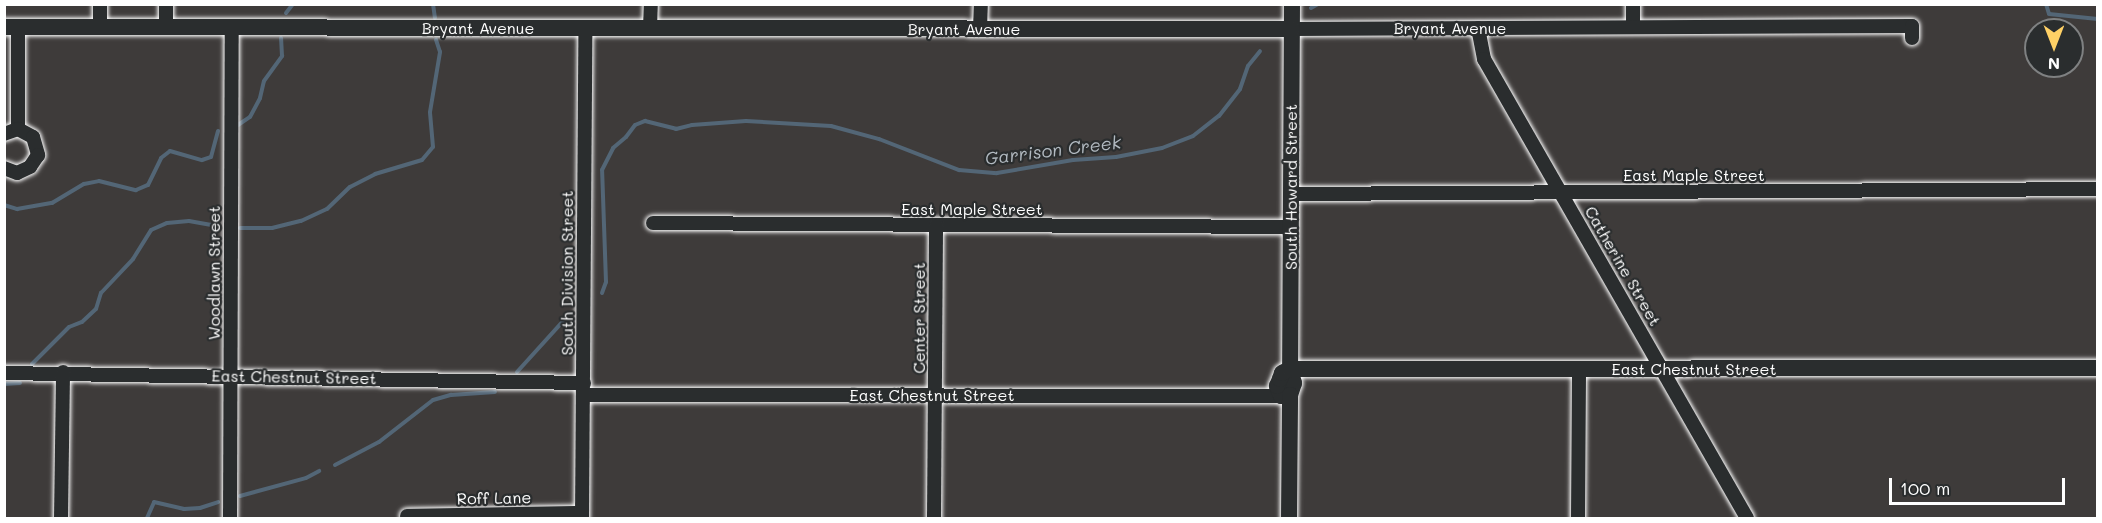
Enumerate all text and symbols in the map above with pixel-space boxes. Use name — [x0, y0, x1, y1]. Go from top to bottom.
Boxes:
street label: Bryant Avenue — [422, 18, 534, 38]
street label: Bryant Avenue — [1394, 18, 1506, 38]
north arrow — [2024, 18, 2084, 78]
street label: Bryant Avenue — [908, 19, 1020, 39]
text: N — [2048, 54, 2060, 75]
street label: South Howard Street — [1281, 104, 1301, 270]
water label: Garrison Creek — [984, 131, 1122, 169]
street label: East Maple Street — [1623, 165, 1765, 185]
street label: South Division Street — [557, 191, 577, 355]
street label: East Maple Street — [901, 199, 1043, 219]
street label: Catherine Street — [1581, 203, 1665, 329]
street label: Woodlawn Street — [204, 206, 224, 340]
street label: Center Street — [909, 262, 929, 374]
street label: East Chestnut Street — [1612, 359, 1776, 379]
street label: East Chestnut Street — [211, 366, 377, 388]
street label: East Chestnut Street — [850, 385, 1014, 405]
scale bar — [1892, 466, 2068, 504]
text: 100 m — [1900, 476, 1950, 500]
street label: Roff Lane — [457, 488, 531, 508]

